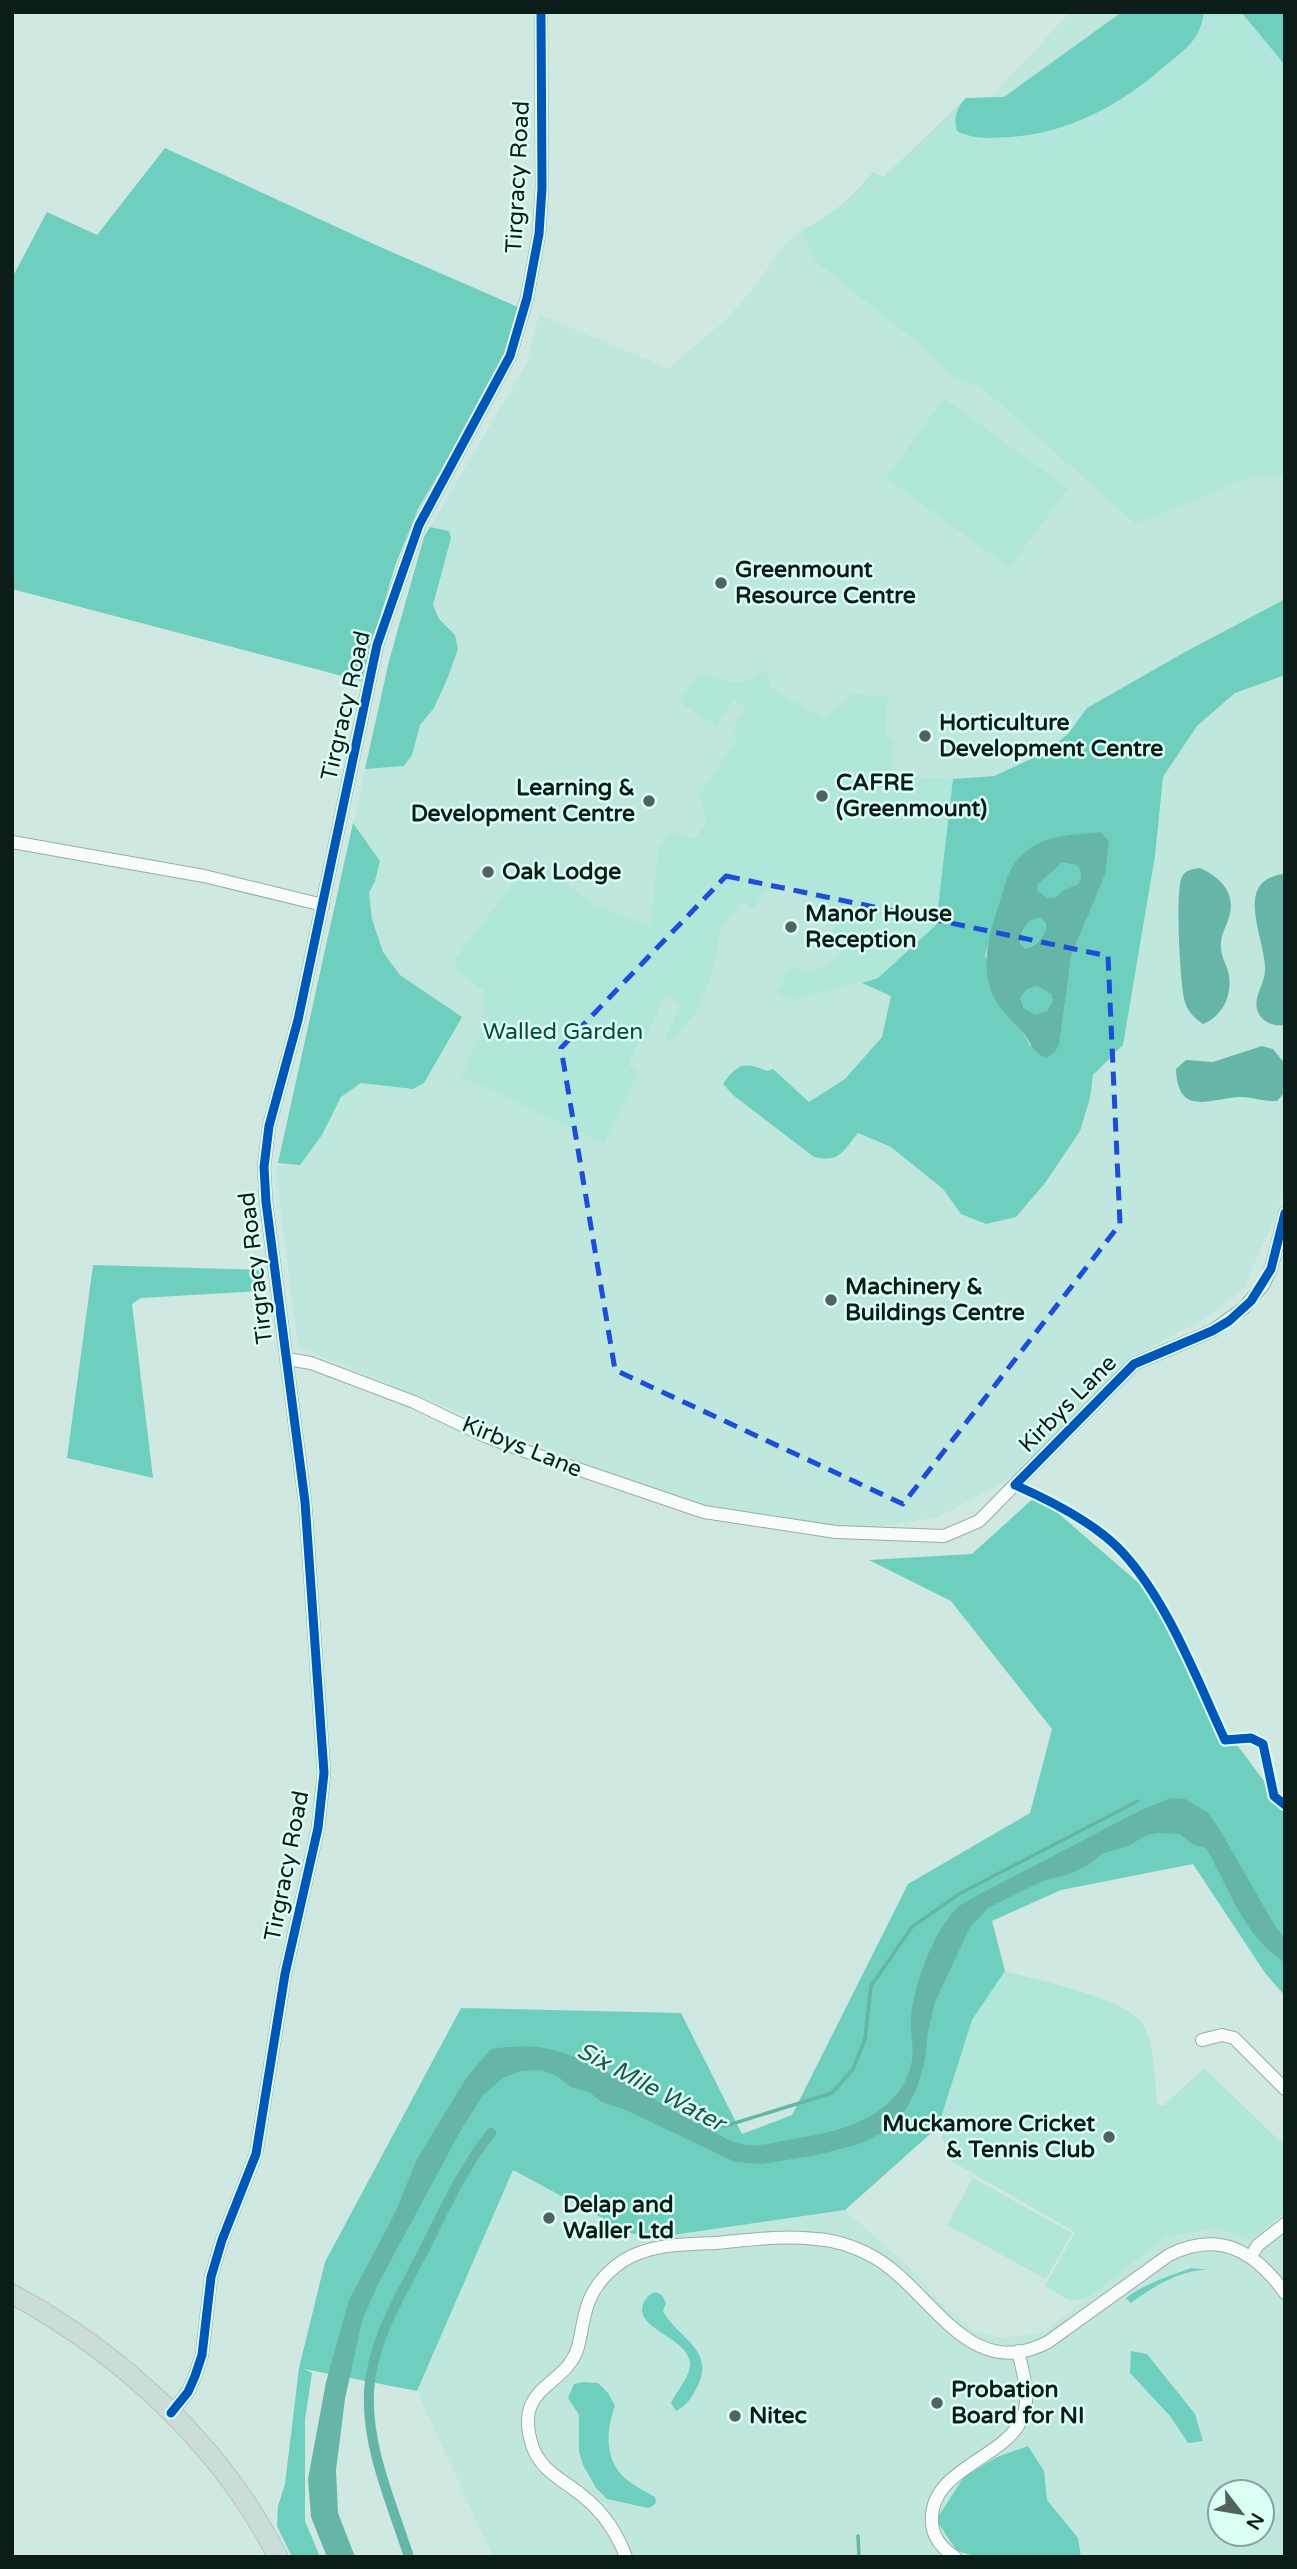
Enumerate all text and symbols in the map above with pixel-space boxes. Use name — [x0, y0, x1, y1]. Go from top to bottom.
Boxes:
street label: Tirgracy Road — [500, 100, 536, 254]
place label: Greenmount Resource Centre — [735, 556, 916, 610]
marker: Greenmount Resource Centre — [713, 575, 729, 591]
street label: Tirgracy Road — [315, 629, 377, 783]
place label: Horticulture Development Centre — [939, 709, 1163, 763]
marker: Horticulture Development Centre — [917, 728, 933, 744]
place label: CAFRE (Greenmount) — [836, 769, 987, 823]
place label: Learning & Development Centre — [411, 774, 635, 828]
marker: CAFRE (Greenmount) — [814, 788, 830, 804]
marker: Learning & Development Centre — [641, 793, 657, 809]
place label: Oak Lodge — [502, 858, 621, 886]
marker: Oak Lodge — [480, 864, 496, 880]
place label: Manor House Reception — [805, 900, 952, 954]
marker: Manor House Reception — [783, 919, 799, 935]
park label: Walled Garden — [483, 1018, 643, 1046]
street label: Tirgracy Road — [233, 1191, 279, 1345]
place label: Machinery & Buildings Centre — [845, 1273, 1025, 1327]
marker: Machinery & Buildings Centre — [823, 1292, 839, 1308]
street label: Kirbys Lane — [1013, 1349, 1123, 1459]
street label: Kirbys Lane — [458, 1410, 586, 1484]
street label: Tirgracy Road — [259, 1788, 315, 1944]
water label: Six Mile Water — [572, 2036, 732, 2139]
place label: Muckamore Cricket & Tennis Club — [882, 2110, 1095, 2164]
marker: Muckamore Cricket & Tennis Club — [1101, 2129, 1117, 2145]
place label: Delap and Waller Ltd — [563, 2191, 674, 2245]
marker: Delap and Waller Ltd — [541, 2210, 557, 2226]
place label: Probation Board for NI — [951, 2376, 1085, 2430]
marker: Probation Board for NI — [929, 2395, 945, 2411]
place label: Nitec — [749, 2402, 807, 2430]
marker: Nitec — [727, 2408, 743, 2424]
north arrow — [1206, 2478, 1276, 2548]
text: N — [1241, 2509, 1268, 2533]

